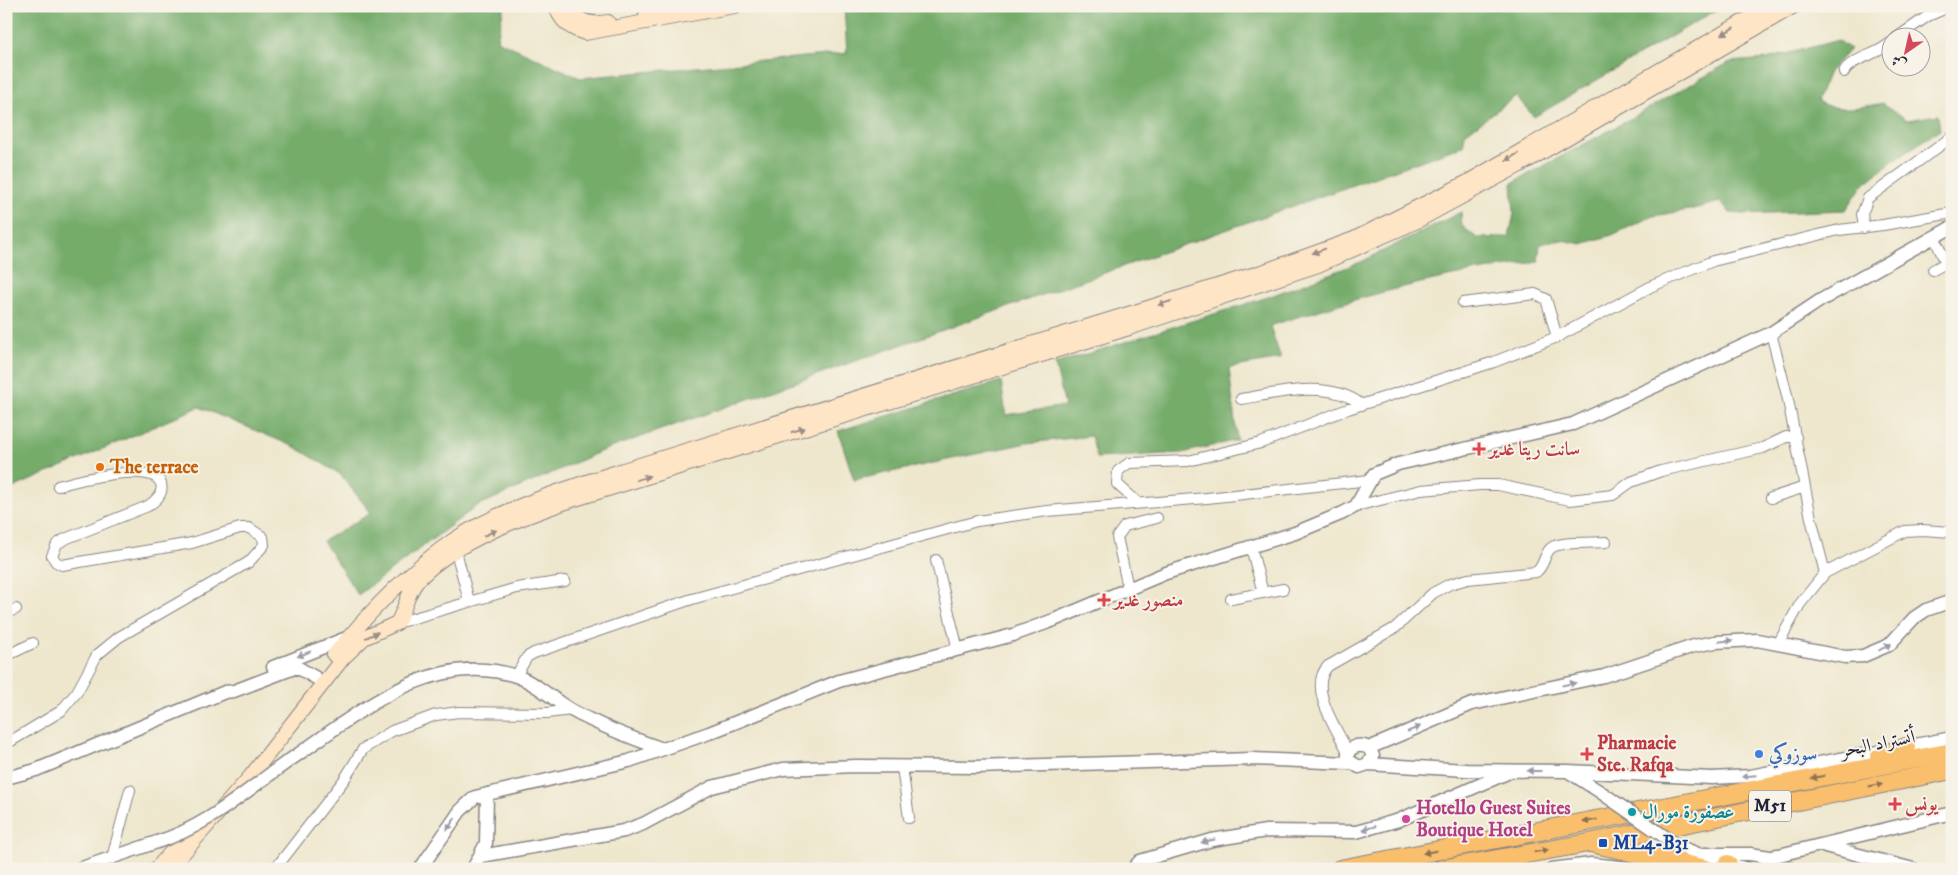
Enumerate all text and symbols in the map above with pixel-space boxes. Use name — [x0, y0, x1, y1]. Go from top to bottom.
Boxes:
one-way arrow — [1721, 27, 1736, 35]
north arrow — [1880, 28, 1930, 78]
text: ش — [1888, 51, 1910, 73]
one-way arrow — [1506, 152, 1519, 161]
one-way arrow — [1312, 248, 1327, 255]
one-way arrow — [1158, 300, 1173, 307]
one-way arrow — [791, 425, 806, 433]
place label: سانت ريتا غدير — [1487, 438, 1580, 461]
marker: سانت ريتا غدير — [1473, 443, 1485, 455]
place label: The terrace — [109, 456, 199, 479]
marker: The terrace — [94, 461, 106, 473]
one-way arrow — [636, 473, 651, 481]
one-way arrow — [483, 528, 497, 536]
place label: منصور غدير — [1112, 589, 1184, 612]
marker: منصور غدير — [1098, 594, 1110, 606]
one-way arrow — [365, 630, 379, 638]
one-way arrow — [1718, 637, 1734, 645]
one-way arrow — [1877, 643, 1892, 651]
one-way arrow — [296, 650, 311, 658]
one-way arrow — [1562, 679, 1578, 687]
street label: أتستراد البحر — [1836, 723, 1918, 763]
one-way arrow — [1407, 724, 1421, 732]
place label: Pharmacie Ste. Rafqa — [1597, 732, 1677, 778]
place label: سوزوكي — [1768, 742, 1817, 769]
marker: Pharmacie Ste. Rafqa — [1581, 748, 1593, 760]
marker: سوزوكي — [1753, 748, 1765, 760]
one-way arrow — [1526, 767, 1542, 775]
one-way arrow — [1741, 772, 1757, 780]
one-way arrow — [1809, 774, 1825, 782]
one-way arrow — [1868, 780, 1884, 788]
road number: M51 — [1749, 790, 1791, 821]
place label: يونس — [1905, 793, 1939, 817]
place label: Hotello Guest Suites Boutique Hotel — [1416, 797, 1571, 843]
marker: يونس — [1889, 798, 1901, 810]
place label: عصفورة مورال — [1642, 801, 1734, 824]
marker: عصفورة مورال — [1626, 806, 1638, 818]
marker: Hotello Guest Suites Boutique Hotel — [1400, 813, 1412, 825]
one-way arrow — [446, 817, 456, 830]
one-way arrow — [1582, 817, 1597, 825]
one-way arrow — [1361, 825, 1376, 833]
place label: ML4-B31 — [1613, 832, 1689, 855]
one-way arrow — [1200, 837, 1216, 845]
marker: ML4-B31 — [1597, 837, 1609, 849]
one-way arrow — [1533, 846, 1549, 854]
one-way arrow — [1422, 848, 1438, 856]

